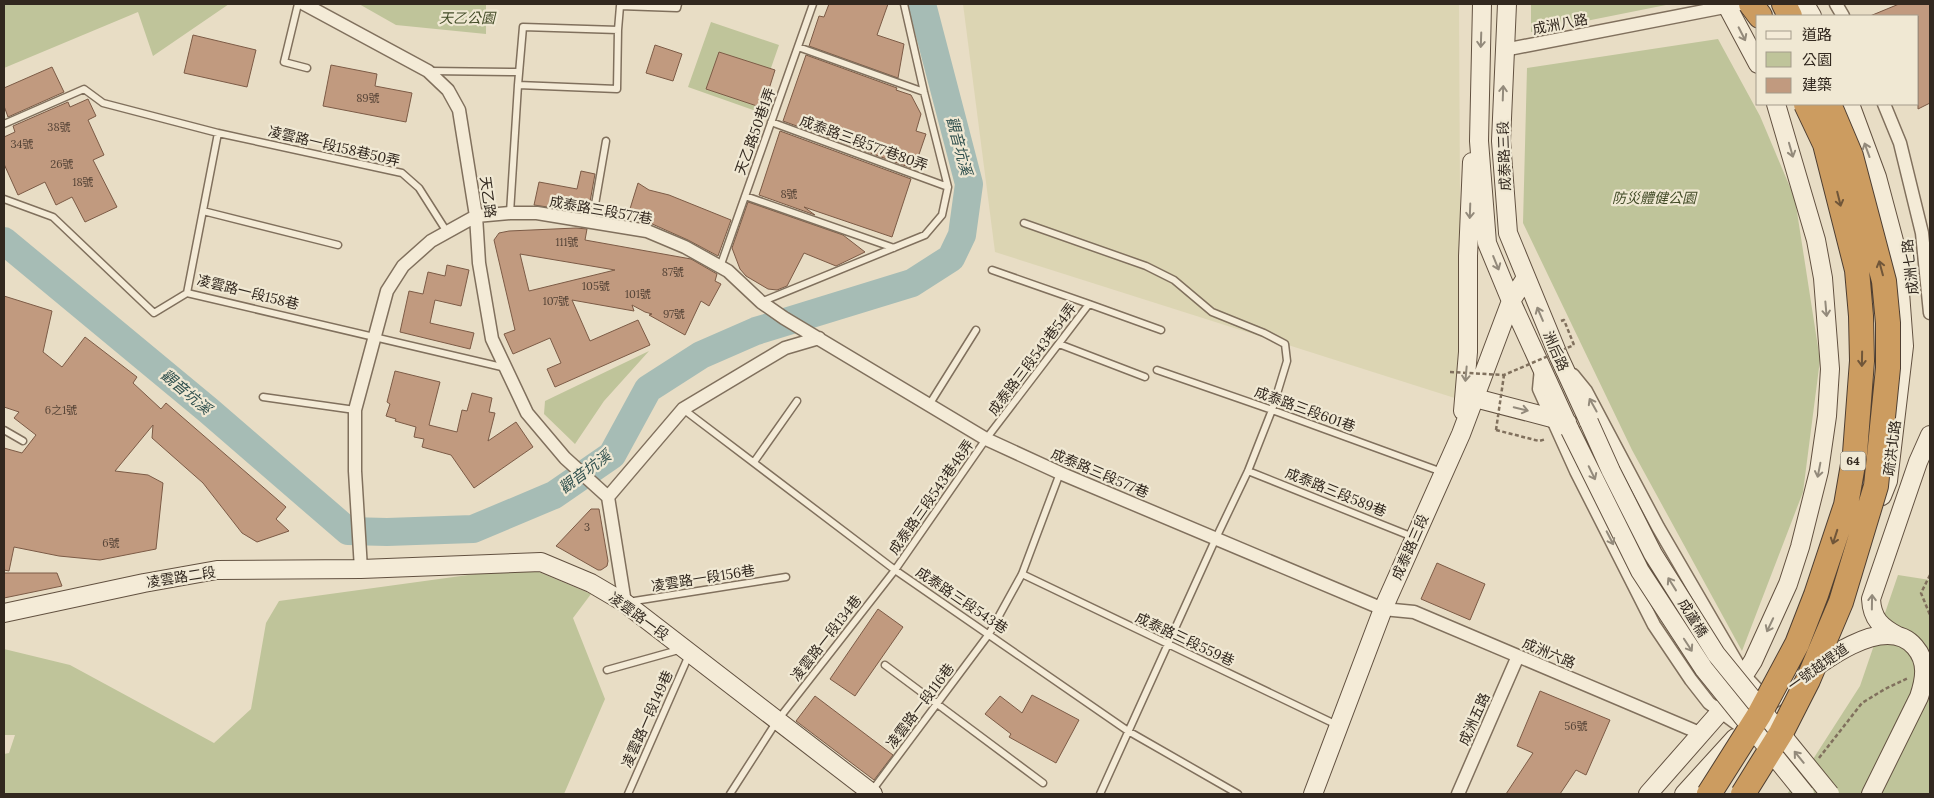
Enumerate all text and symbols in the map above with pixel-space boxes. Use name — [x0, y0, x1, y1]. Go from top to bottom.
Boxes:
park label: 天乙公園 — [439, 9, 497, 27]
street label: 成洲八路 — [1531, 10, 1589, 38]
legend — [1756, 15, 1919, 105]
text: 道路 — [1802, 25, 1832, 44]
one-way arrow — [1737, 26, 1747, 41]
one-way arrow — [1477, 31, 1486, 47]
text: 公園 — [1802, 50, 1832, 69]
text: 建築 — [1802, 75, 1832, 94]
street label: 天乙路50巷1弄 — [731, 85, 779, 177]
one-way arrow — [1498, 86, 1507, 102]
house number: 89號 — [356, 91, 380, 105]
street label: 成泰路三段577巷80弄 — [797, 111, 931, 175]
water label: 觀音坑溪 — [943, 114, 977, 179]
house number: 38號 — [47, 120, 71, 134]
street label: 成泰路三段 — [1494, 121, 1514, 191]
street label: 凌雲路一段158巷50弄 — [266, 122, 402, 170]
house number: 34號 — [10, 137, 34, 151]
one-way arrow — [1787, 142, 1797, 158]
one-way arrow — [1862, 143, 1871, 158]
house number: 26號 — [50, 157, 74, 171]
house number: 18號 — [72, 175, 94, 189]
street label: 天乙路 — [476, 175, 500, 219]
house number: 8號 — [780, 187, 798, 201]
park label: 防災體健公園 — [1612, 189, 1698, 207]
one-way arrow — [1835, 191, 1844, 207]
street label: 成泰路三段577巷 — [548, 192, 654, 228]
one-way arrow — [1465, 203, 1474, 219]
house number: 111號 — [555, 235, 579, 249]
street label: 成洲七路 — [1898, 238, 1922, 296]
one-way arrow — [1492, 255, 1501, 270]
one-way arrow — [1875, 261, 1885, 277]
house number: 87號 — [662, 265, 684, 279]
street label: 凌雲路一段158巷 — [195, 271, 301, 313]
house number: 105號 — [582, 279, 610, 293]
house number: 101號 — [625, 287, 651, 301]
house number: 107號 — [543, 294, 569, 308]
street label: 成泰路三段543巷54弄 — [984, 299, 1080, 419]
one-way arrow — [1821, 300, 1831, 316]
house number: 97號 — [663, 307, 685, 321]
one-way arrow — [1535, 307, 1545, 322]
street label: 洲后路 — [1539, 328, 1573, 374]
one-way arrow — [1857, 351, 1866, 367]
water label: 觀音坑溪 — [157, 365, 217, 419]
one-way arrow — [1462, 366, 1471, 382]
street label: 成泰路三段601巷 — [1252, 382, 1358, 436]
one-way arrow — [1588, 397, 1598, 412]
house number: 6之1號 — [45, 403, 77, 417]
one-way arrow — [1512, 405, 1528, 414]
street label: 疏洪北路 — [1880, 419, 1904, 477]
street label: 成泰路三段543巷48弄 — [884, 436, 978, 558]
street label: 成泰路三段577巷 — [1048, 444, 1152, 502]
water label: 觀音坑溪 — [555, 445, 616, 497]
road number: 64 — [1840, 452, 1866, 471]
one-way arrow — [1814, 462, 1823, 478]
street label: 成泰路三段589巷 — [1283, 464, 1389, 520]
one-way arrow — [1587, 465, 1597, 480]
street label: 成泰路三段 — [1388, 511, 1432, 583]
house number: 3 — [584, 520, 590, 534]
one-way arrow — [1830, 528, 1840, 544]
one-way arrow — [1606, 530, 1615, 545]
house number: 6號 — [102, 536, 120, 550]
street label: 凌雲路一段156巷 — [650, 561, 756, 595]
street label: 凌雲路二段 — [145, 563, 217, 591]
street label: 成泰路三段543巷 — [913, 563, 1011, 637]
one-way arrow — [1666, 577, 1676, 591]
street label: 凌雲路一段 — [605, 588, 673, 644]
street label: 凌雲路一段134巷 — [787, 591, 865, 685]
street label: 成蘆橋 — [1674, 595, 1712, 641]
one-way arrow — [1868, 595, 1877, 611]
street label: 成泰路三段559巷 — [1133, 608, 1237, 670]
one-way arrow — [1764, 617, 1774, 632]
street label: 成洲六路 — [1520, 634, 1578, 672]
one-way arrow — [1683, 638, 1693, 652]
street label: 一號越堤道 — [1784, 640, 1852, 694]
street label: 凌雲路一段116巷 — [882, 660, 958, 752]
street label: 凌雲路一段149巷 — [617, 667, 677, 771]
street label: 成洲五路 — [1454, 690, 1494, 748]
house number: 56號 — [1564, 719, 1588, 733]
one-way arrow — [1793, 751, 1804, 764]

